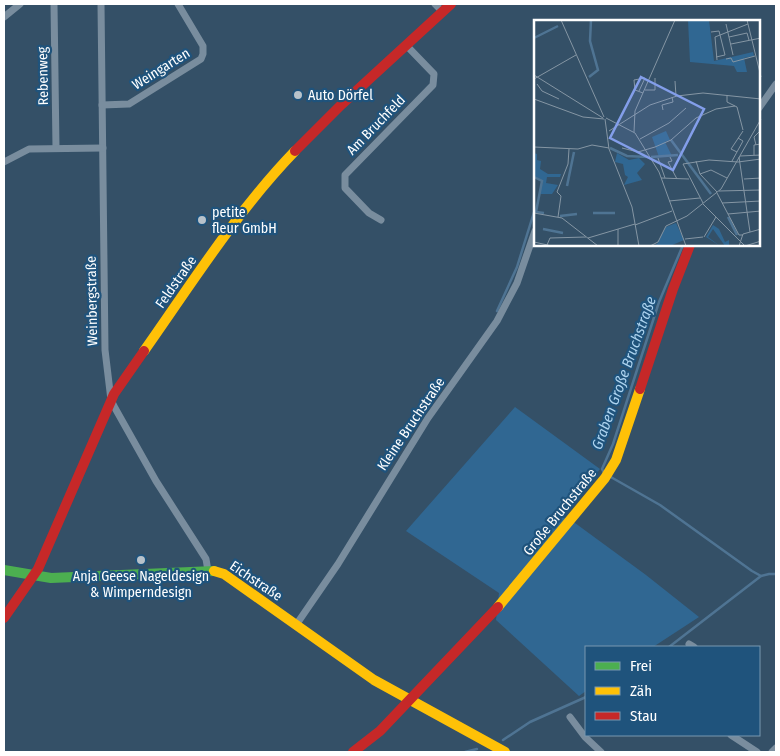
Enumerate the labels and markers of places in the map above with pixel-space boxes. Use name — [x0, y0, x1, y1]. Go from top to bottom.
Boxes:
place label: Auto Dörfel — [308, 87, 373, 104]
marker: Auto Dörfel — [292, 89, 304, 101]
place label: petite fleur GmbH — [212, 204, 277, 237]
marker: petite fleur GmbH — [196, 214, 208, 226]
marker: Anja Geese Nageldesign & Wimperndesign — [135, 554, 147, 566]
place label: Anja Geese Nageldesign & Wimperndesign — [73, 568, 209, 601]

